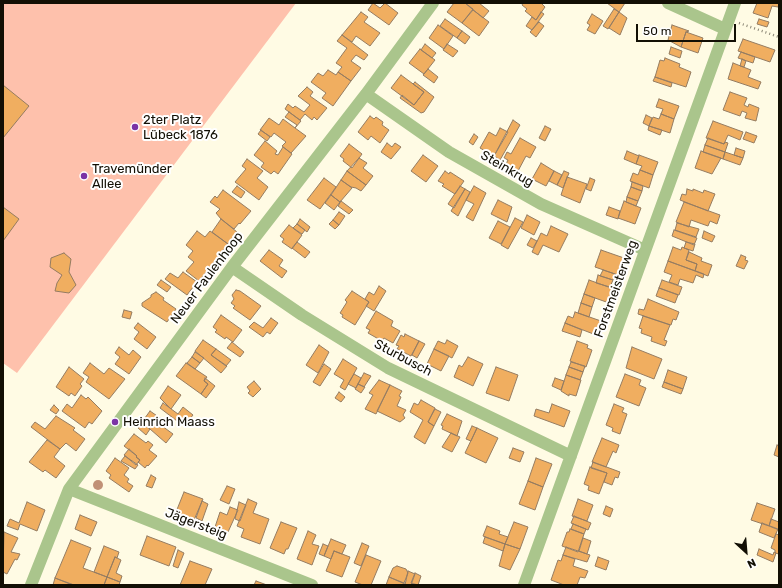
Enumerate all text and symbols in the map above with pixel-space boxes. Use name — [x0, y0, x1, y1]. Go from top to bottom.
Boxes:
scale bar — [638, 16, 738, 42]
text: 50 m — [643, 24, 671, 38]
place label: 2ter Platz Lübeck 1876 — [143, 112, 218, 143]
marker: 2ter Platz Lübeck 1876 — [130, 122, 140, 132]
street label: Steinkrug — [478, 148, 536, 190]
place label: Travemünder Allee — [92, 161, 172, 192]
marker: Travemünder Allee — [79, 171, 89, 181]
street label: Neuer Faulenhoop — [167, 229, 247, 327]
street label: Forstmeisterweg — [591, 238, 641, 340]
street label: Sturbusch — [371, 336, 435, 380]
place label: Heinrich Maass — [123, 414, 215, 430]
marker: Heinrich Maass — [110, 417, 120, 427]
street label: Jägersteig — [163, 505, 229, 543]
north arrow — [726, 532, 766, 572]
text: N — [745, 556, 758, 571]

